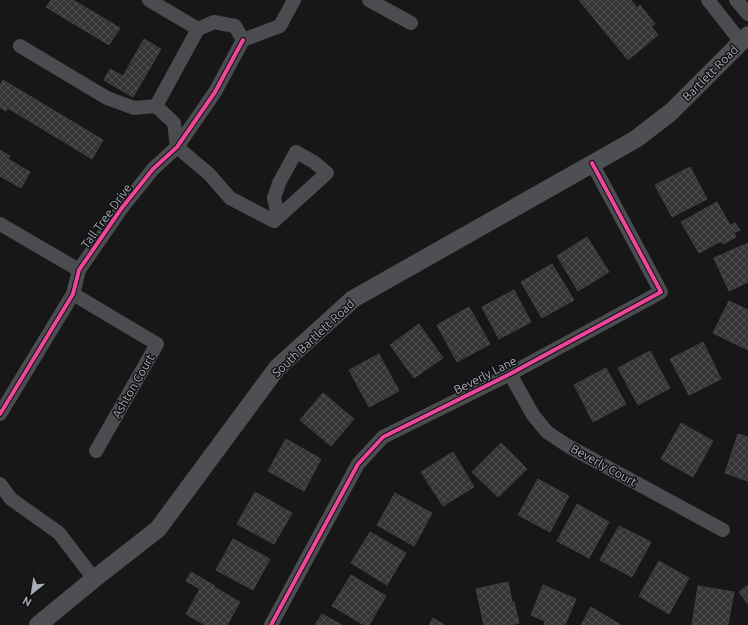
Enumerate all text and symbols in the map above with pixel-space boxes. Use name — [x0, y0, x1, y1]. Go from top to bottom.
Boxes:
street label: Bartlett Road — [680, 43, 740, 103]
street label: Tall Tree Drive — [78, 181, 134, 251]
street label: South Bartlett Road — [269, 297, 357, 379]
street label: Ashton Court — [109, 351, 157, 420]
street label: Beverly Lane — [451, 354, 519, 396]
street label: Beverly Court — [569, 442, 639, 489]
north arrow — [12, 573, 52, 613]
text: N — [20, 594, 34, 609]

